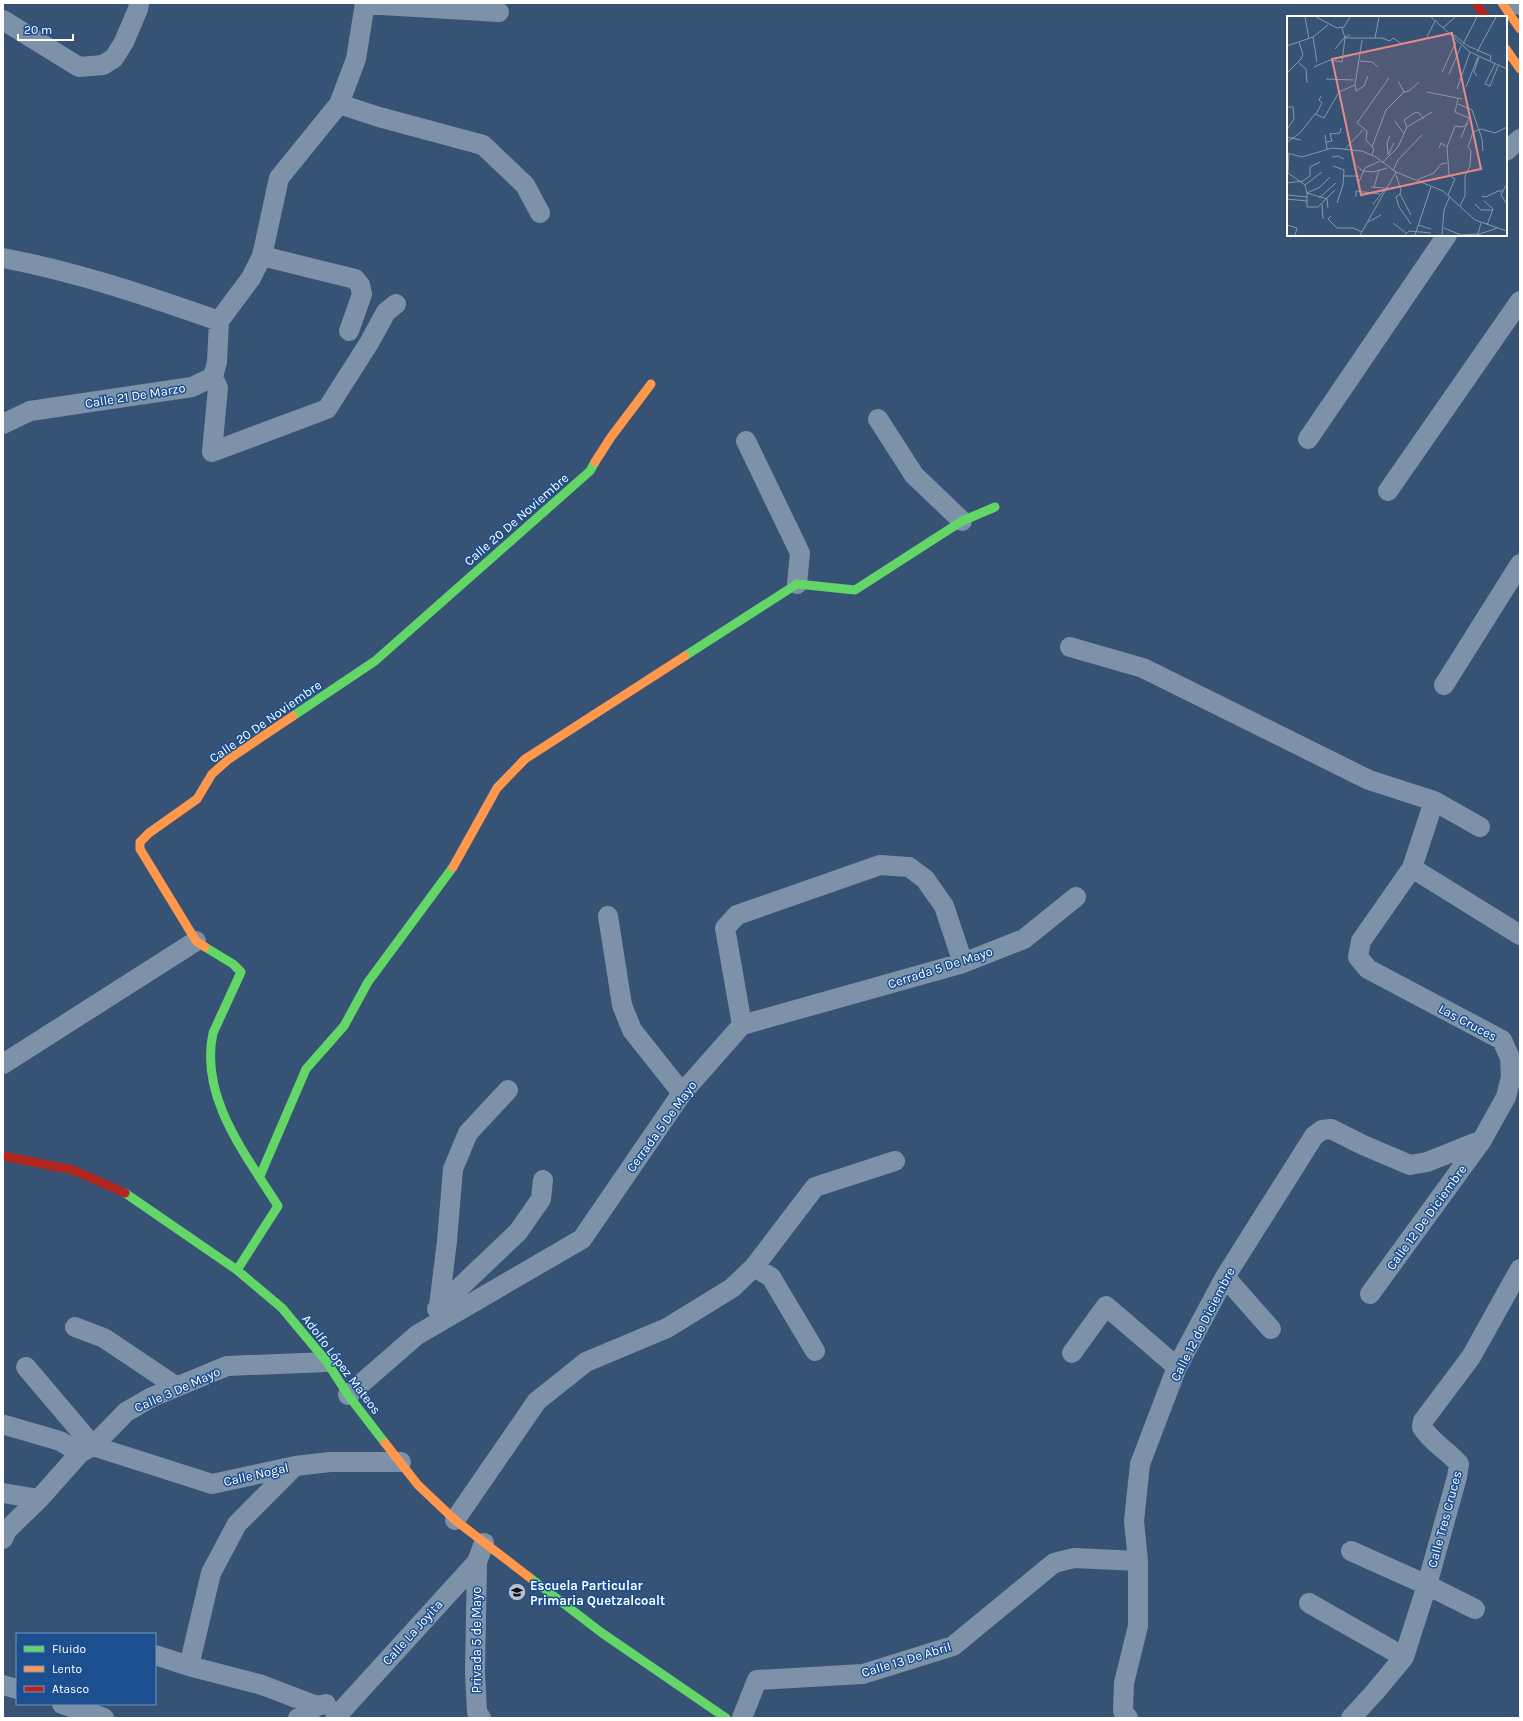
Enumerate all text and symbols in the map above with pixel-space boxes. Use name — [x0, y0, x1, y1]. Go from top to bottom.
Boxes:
scale bar — [18, 16, 73, 42]
inset map — [1287, 16, 1507, 236]
text: 20 m — [24, 23, 52, 37]
street label: Calle 21 De Marzo — [84, 380, 186, 411]
street label: Calle 20 De Noviembre — [461, 470, 572, 569]
street label: Calle 20 De Noviembre — [206, 677, 324, 766]
street label: Cerrada 5 De Mayo — [886, 943, 994, 991]
street label: Las Cruces — [1436, 1001, 1500, 1044]
street label: Cerrada 5 De Mayo — [623, 1078, 700, 1175]
street label: Calle 12 De Diciembre — [1383, 1162, 1470, 1273]
street label: Calle 12 de Diciembre — [1167, 1265, 1238, 1384]
street label: Adolfo López Mateos — [299, 1311, 384, 1417]
street label: Calle 3 De Mayo — [132, 1364, 223, 1415]
street label: Calle Nogal — [222, 1460, 290, 1489]
street label: Calle Tres Cruces — [1424, 1469, 1465, 1569]
place label: Escuela Particular Primaria Quetzalcoalt — [530, 1578, 665, 1608]
school or university icon: Escuela Particular Primaria Quetzalcoalt — [507, 1582, 527, 1602]
street label: Privada 5 de Mayo — [469, 1587, 484, 1693]
street label: Calle La Joyita — [379, 1597, 446, 1668]
legend — [16, 1633, 156, 1705]
street label: Calle 13 De Abril — [860, 1639, 953, 1680]
text: Fluido — [52, 1642, 86, 1656]
text: Lento — [52, 1662, 82, 1676]
text: Atasco — [52, 1682, 89, 1696]

